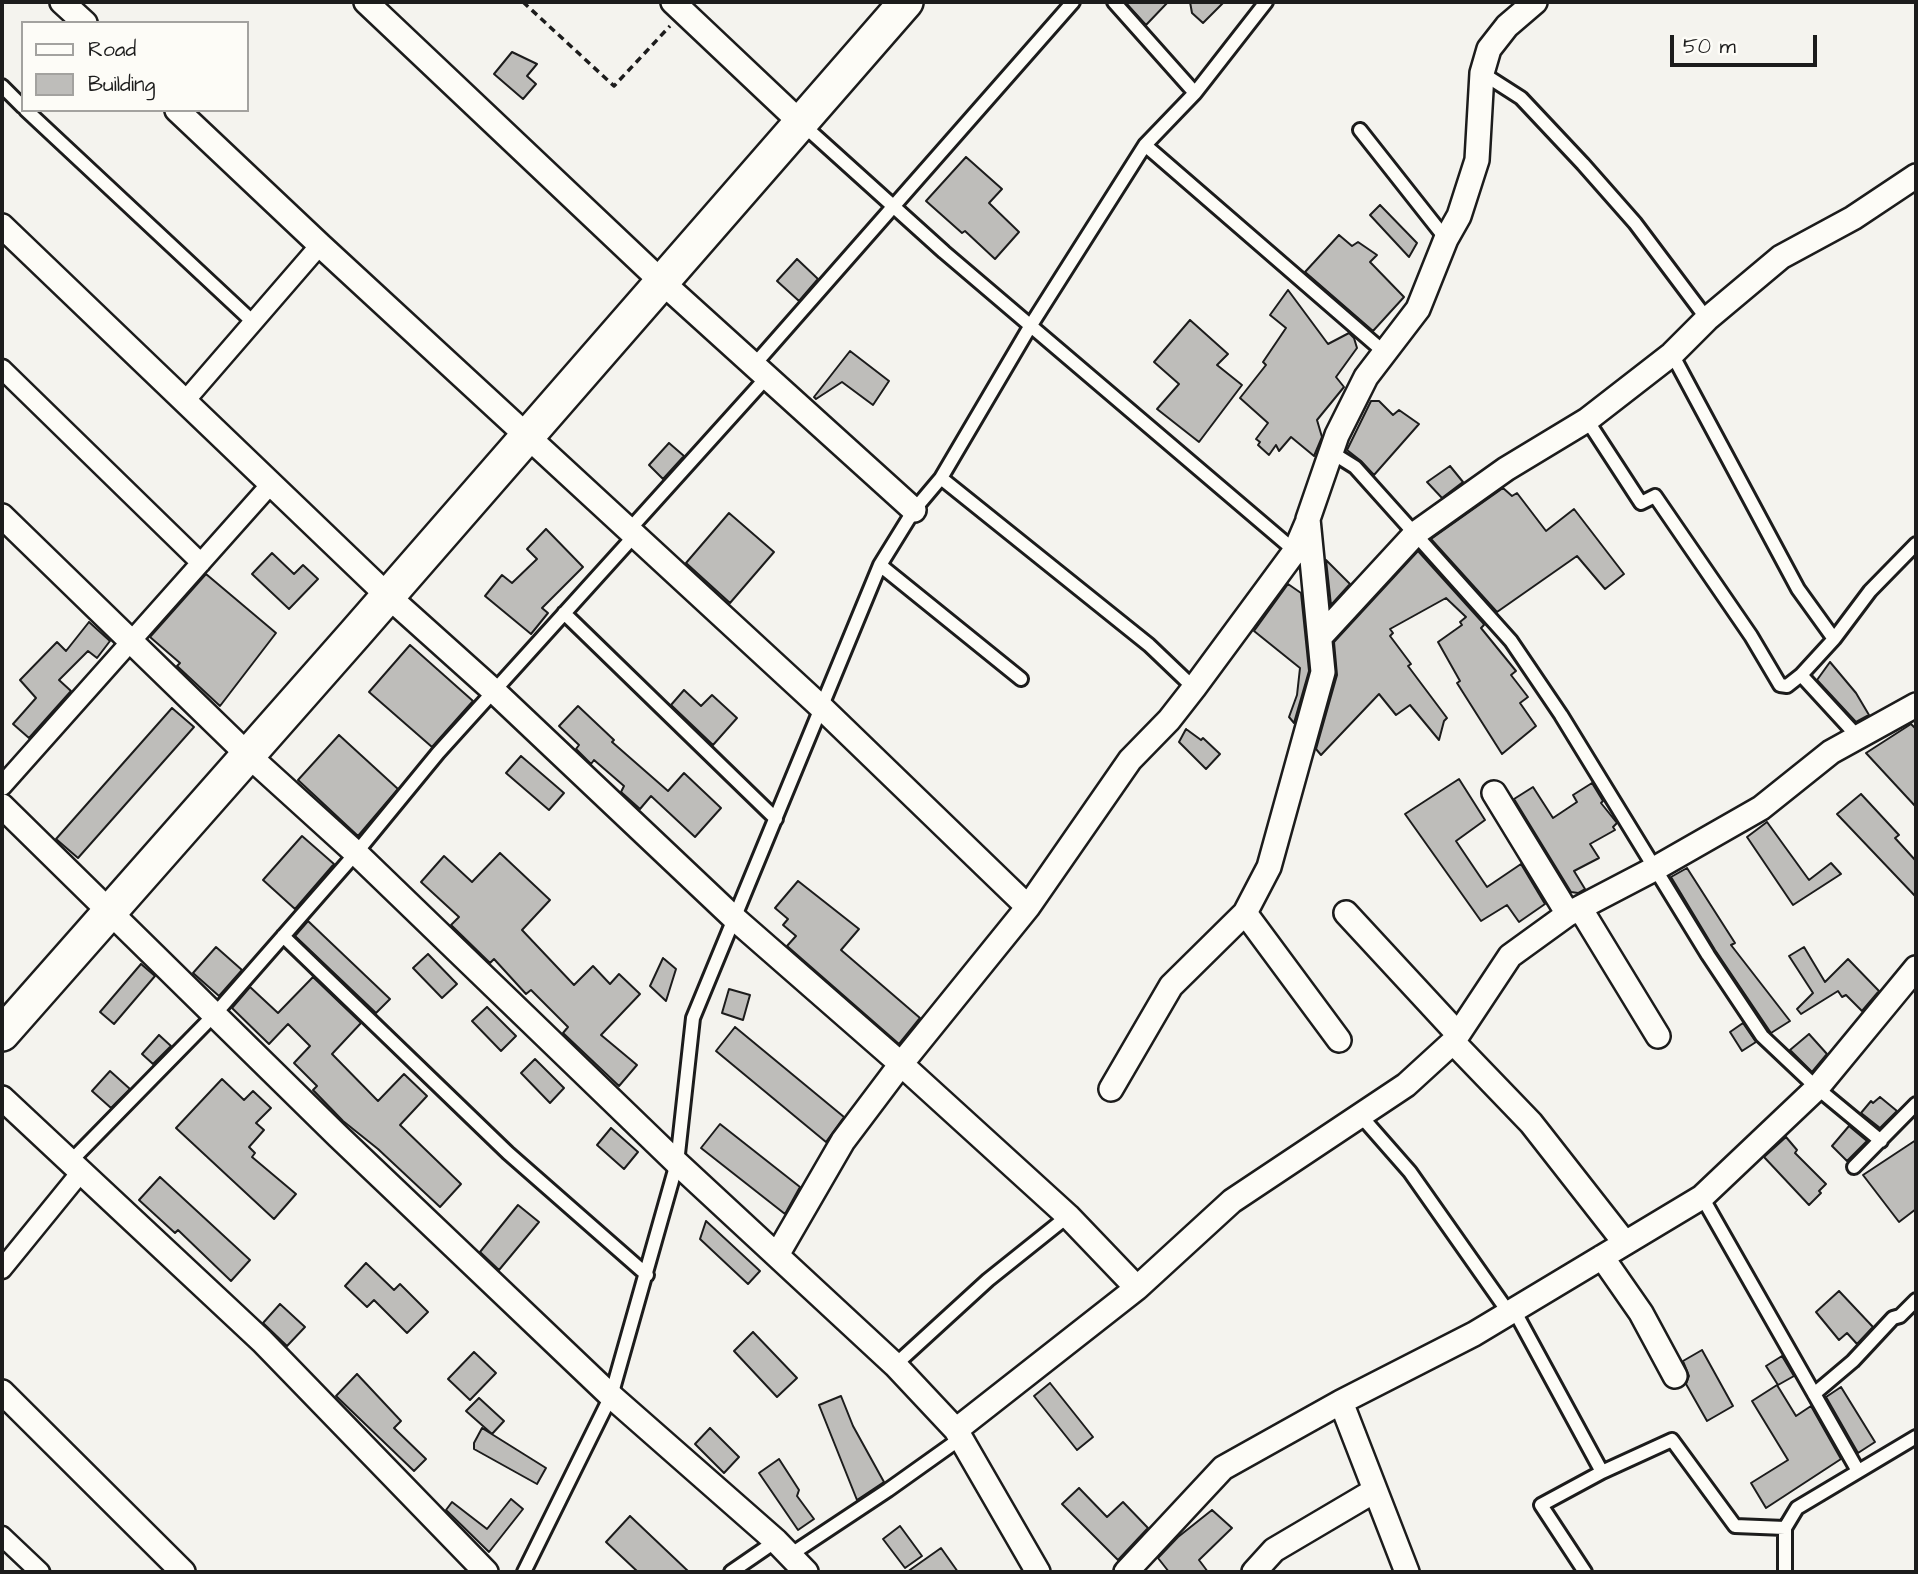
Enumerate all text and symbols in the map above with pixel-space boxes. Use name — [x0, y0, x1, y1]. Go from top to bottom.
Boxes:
legend — [21, 21, 248, 112]
scale bar — [1673, 21, 1820, 65]
text: 50 m — [1683, 32, 1736, 61]
text: Road — [88, 35, 136, 64]
text: Building — [88, 70, 155, 99]

